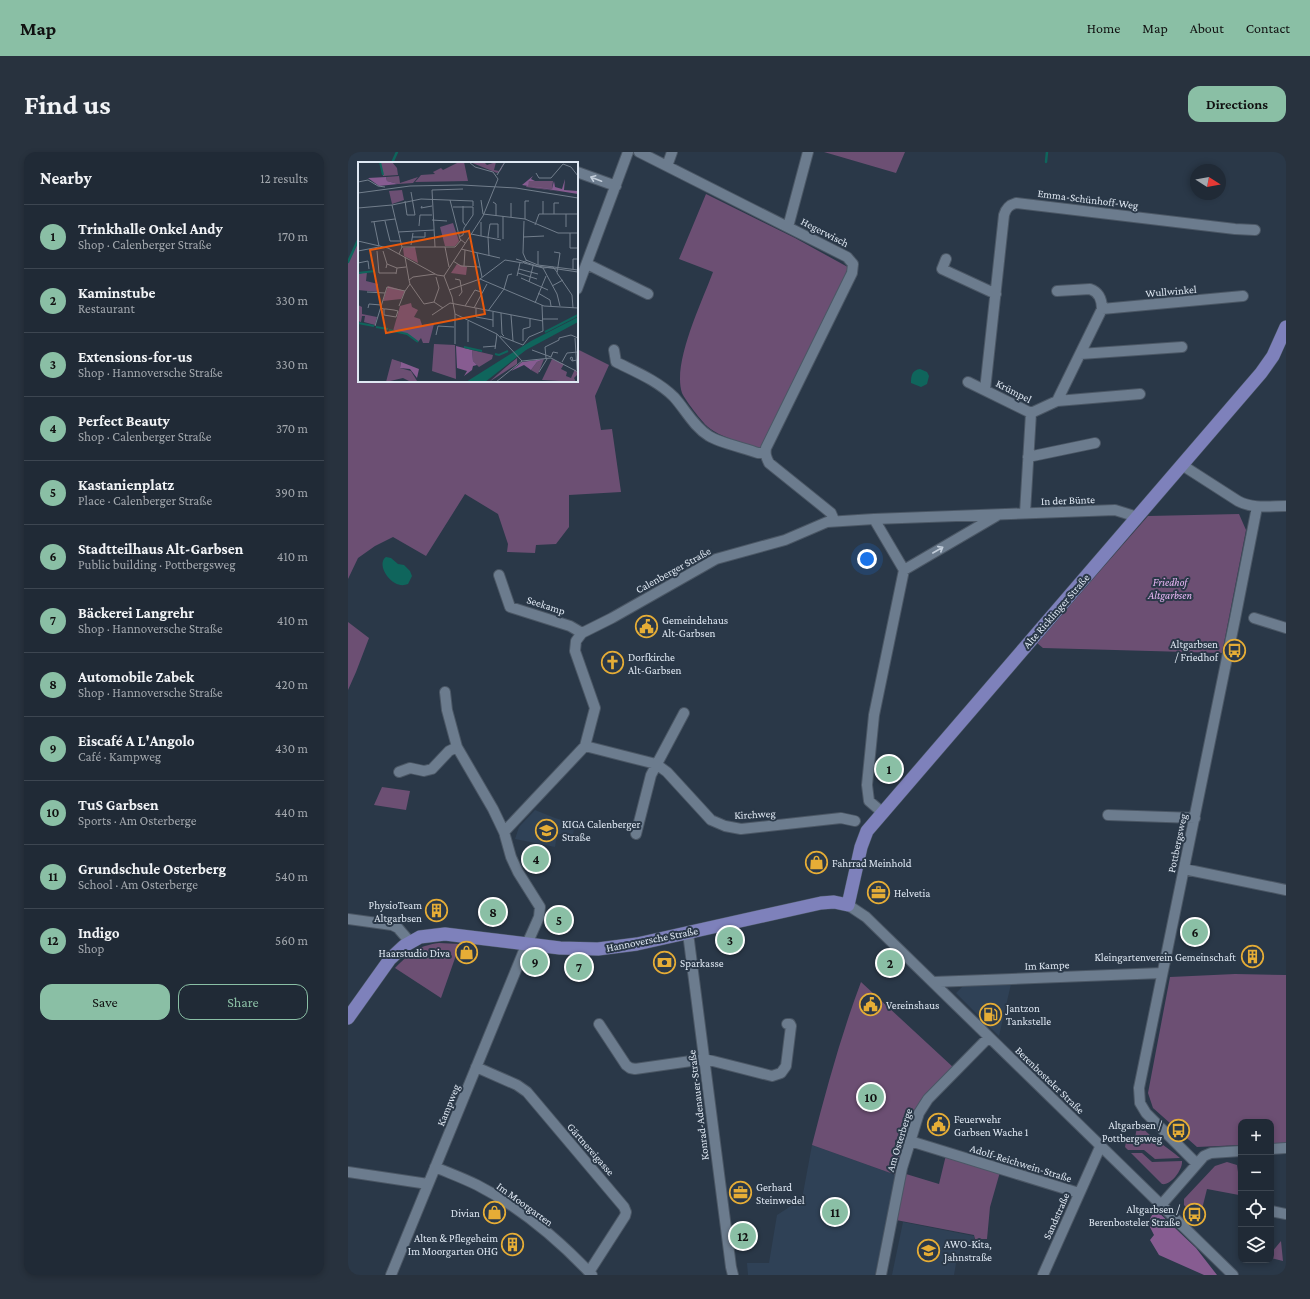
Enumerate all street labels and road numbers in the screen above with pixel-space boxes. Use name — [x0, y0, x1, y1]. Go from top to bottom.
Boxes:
street label: Emma-Schünhoff-Weg — [1037, 187, 1140, 212]
street label: Hegerwisch — [799, 215, 851, 250]
street label: Wullwinkel — [1145, 283, 1197, 299]
street label: Krümpel — [994, 377, 1034, 406]
street label: In der Bünte — [1041, 493, 1095, 507]
street label: Calenberger Straße — [633, 544, 713, 596]
street label: Alte Ricklinger Straße — [1020, 571, 1092, 651]
street label: Seekamp — [525, 593, 567, 618]
street label: Kirchweg — [734, 807, 777, 822]
street label: Pottbergsweg — [1165, 812, 1190, 874]
street label: Hannoversche Straße — [605, 924, 699, 954]
street label: Im Kampe — [1024, 958, 1070, 973]
street label: Berenbosteler Straße — [1013, 1044, 1087, 1116]
street label: Konrad-Adenauer-Straße — [685, 1049, 711, 1161]
street label: Kampweg — [434, 1082, 463, 1128]
street label: Am Osterberge — [884, 1107, 915, 1173]
street label: Gärtnereigasse — [564, 1120, 617, 1178]
street label: Adolf-Reichwein-Straße — [969, 1142, 1074, 1184]
street label: Im Moorgarten — [494, 1180, 556, 1229]
street label: Sandstraße — [1040, 1191, 1072, 1241]

